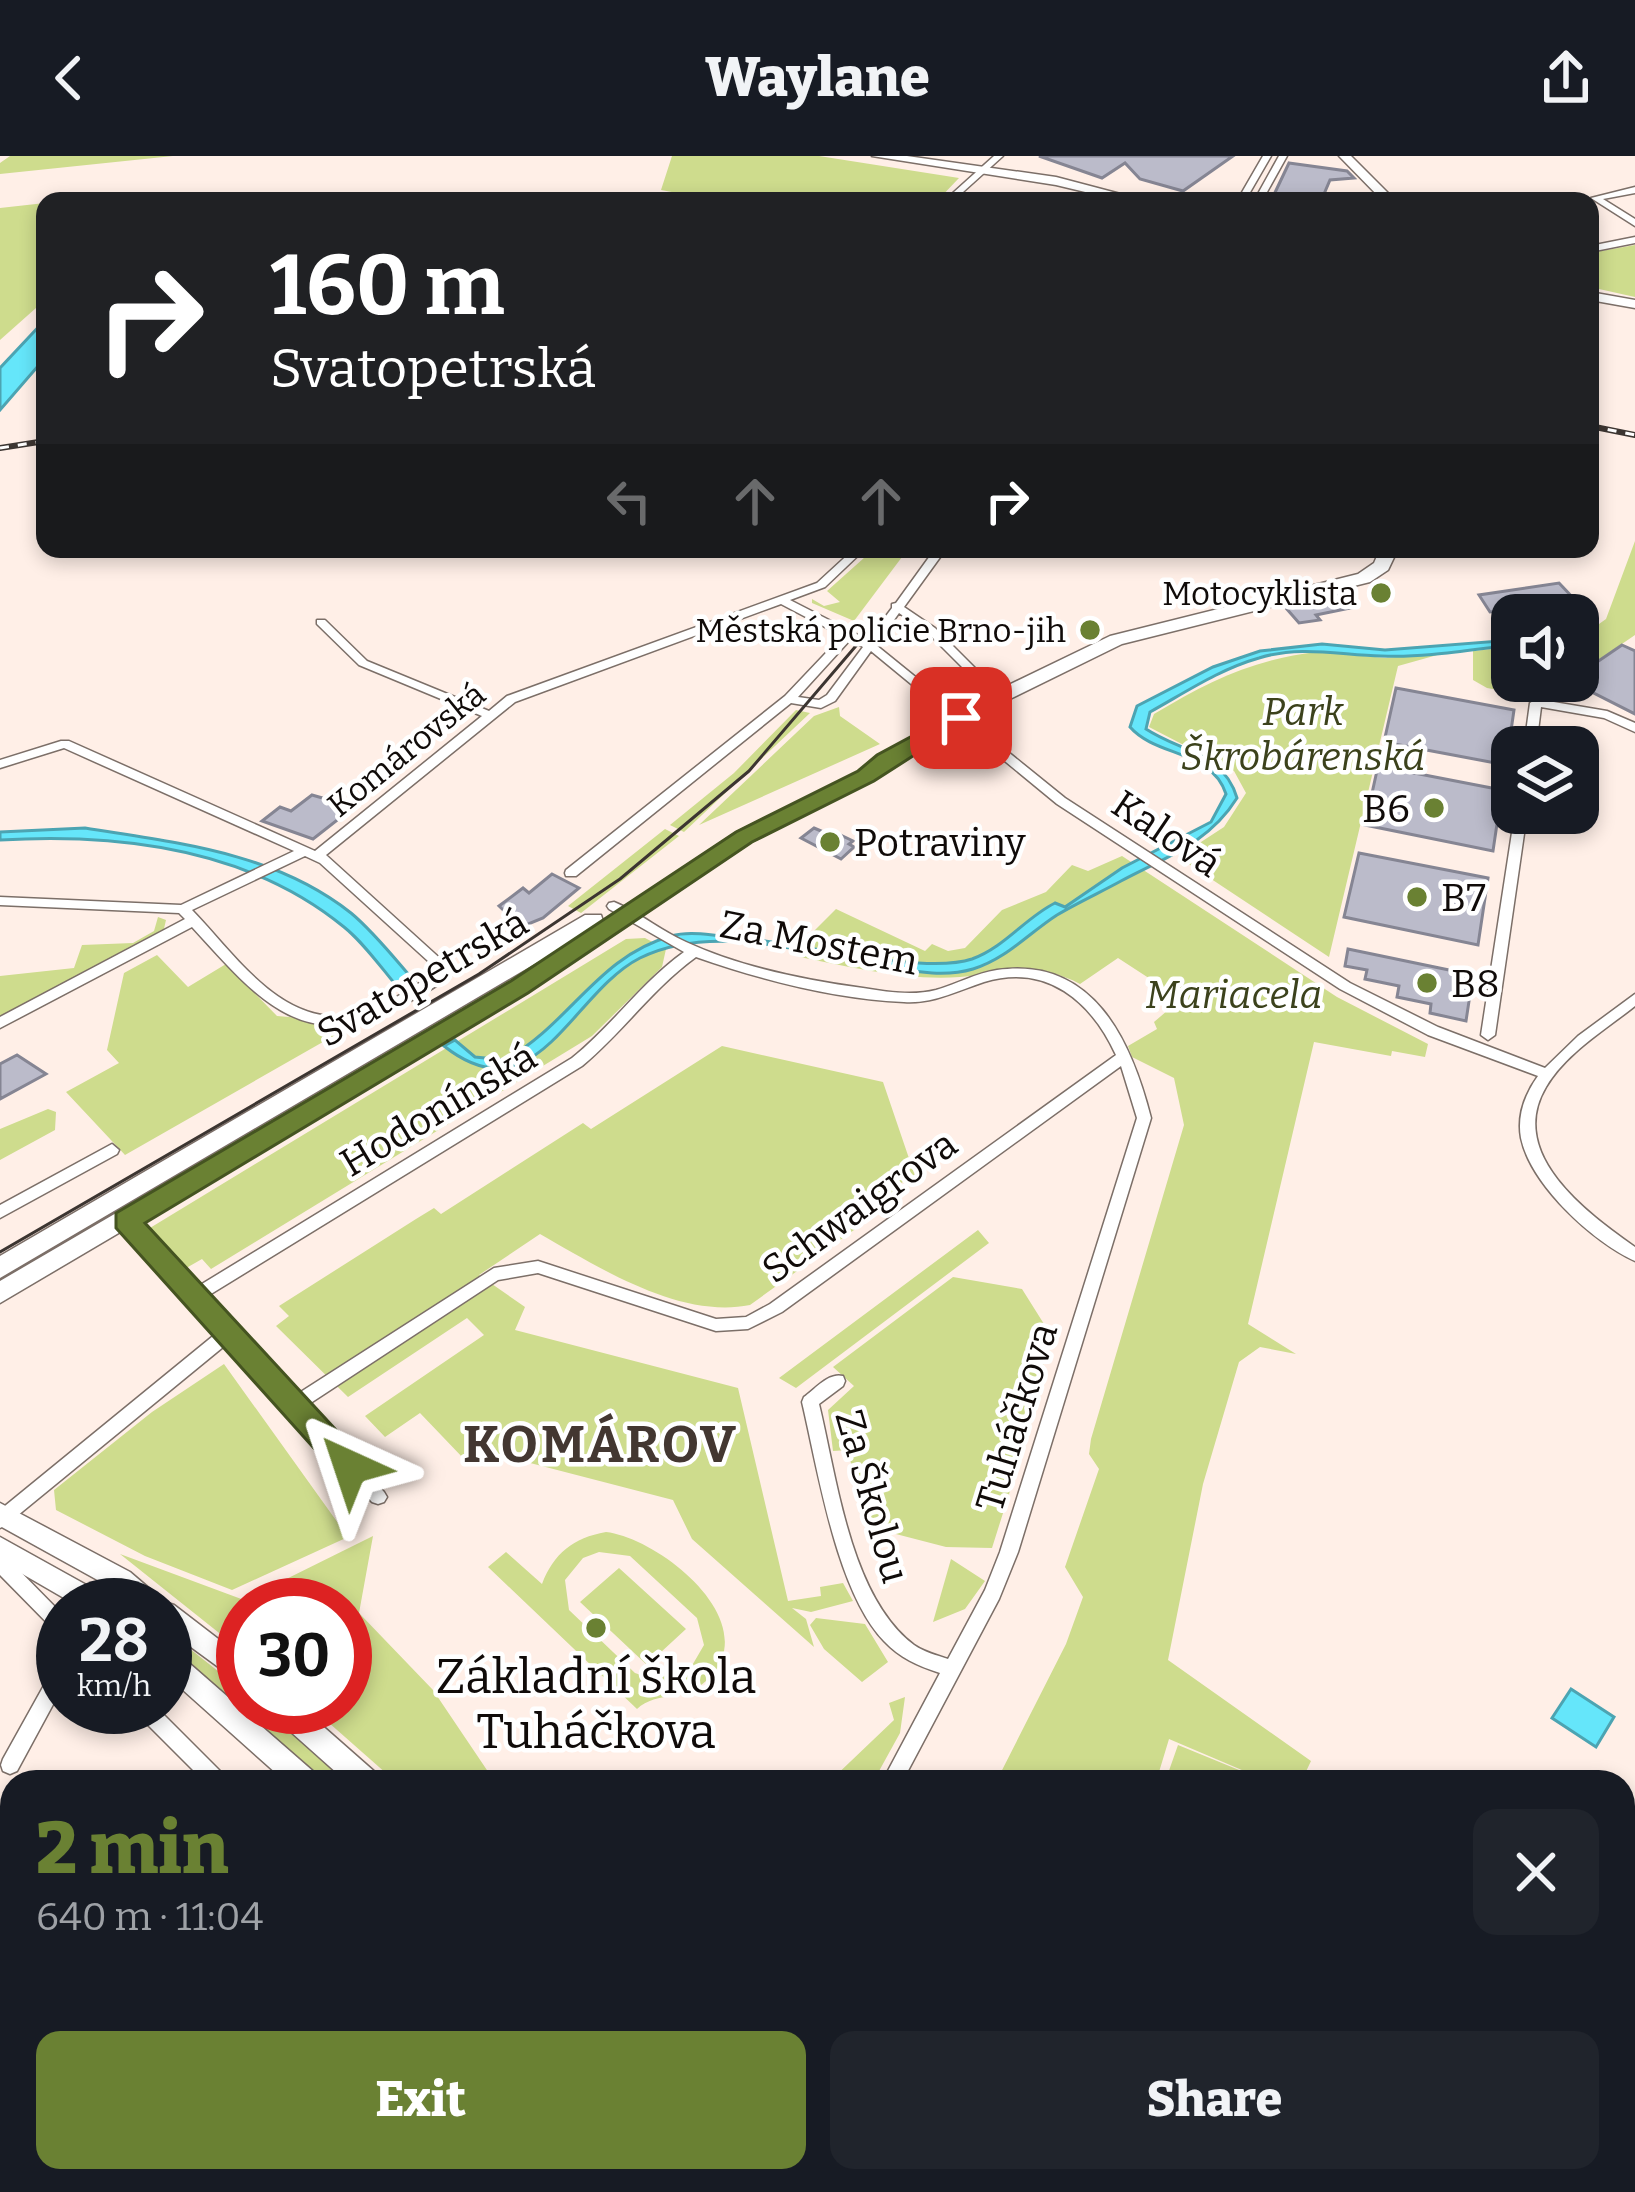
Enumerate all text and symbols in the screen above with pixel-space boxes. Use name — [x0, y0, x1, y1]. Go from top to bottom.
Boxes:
icon: back — [36, 45, 102, 111]
icon: share — [1533, 45, 1599, 111]
text: Waylane — [705, 46, 930, 110]
text: 160 m — [270, 235, 505, 336]
icon: right — [72, 240, 228, 396]
text: Svatopetrská — [270, 337, 596, 401]
icon: left — [596, 468, 662, 534]
icon: ahead — [722, 468, 788, 534]
icon: ahead — [848, 468, 914, 534]
icon: right — [974, 468, 1040, 534]
place label: Motocyklista — [1162, 574, 1357, 614]
marker: Motocyklista — [1368, 580, 1394, 606]
map controls — [1491, 594, 1599, 834]
button: sound — [1491, 594, 1599, 702]
place label: Městská policie Brno-jih — [695, 611, 1066, 651]
marker: Městská policie Brno-jih — [1077, 617, 1103, 643]
pin — [910, 667, 1012, 769]
street label: Komárovská — [320, 674, 493, 825]
icon: arrive — [928, 685, 994, 751]
park label: Park Škrobárenská — [1181, 689, 1425, 780]
button: layers — [1491, 726, 1599, 834]
street label: Kalová — [1103, 781, 1230, 887]
place label: B6 — [1362, 786, 1410, 832]
marker: B6 — [1421, 795, 1447, 821]
place label: Potraviny — [854, 820, 1026, 866]
marker: Potraviny — [817, 829, 843, 855]
place label: B7 — [1441, 875, 1486, 921]
marker: B7 — [1404, 884, 1430, 910]
street label: Svatopetrská — [309, 899, 536, 1057]
street label: Za Mostem — [716, 901, 922, 985]
place label: B8 — [1451, 961, 1500, 1007]
marker: B8 — [1414, 970, 1440, 996]
park label: Mariacela — [1146, 972, 1322, 1018]
street label: Hodonínská — [332, 1033, 545, 1186]
street label: Schwaigrova — [753, 1121, 966, 1293]
street label: Tuháčkova — [967, 1317, 1067, 1517]
position arrow — [287, 1404, 413, 1530]
street label: Za Školou — [825, 1404, 920, 1588]
district label: KOMÁROV — [463, 1413, 739, 1476]
speed limit sign: 30 — [216, 1578, 372, 1734]
text: 28 — [79, 1605, 149, 1677]
marker: Základní škola Tuháčkova — [583, 1615, 609, 1641]
place label: Základní škola Tuháčkova — [436, 1648, 756, 1761]
text: km/h — [77, 1668, 151, 1704]
text: 2 min — [36, 1806, 228, 1892]
button: close — [1473, 1809, 1599, 1935]
text: 640 m · 11:04 — [36, 1894, 263, 1940]
button: Exit — [36, 2031, 806, 2169]
button: Share — [830, 2031, 1599, 2169]

